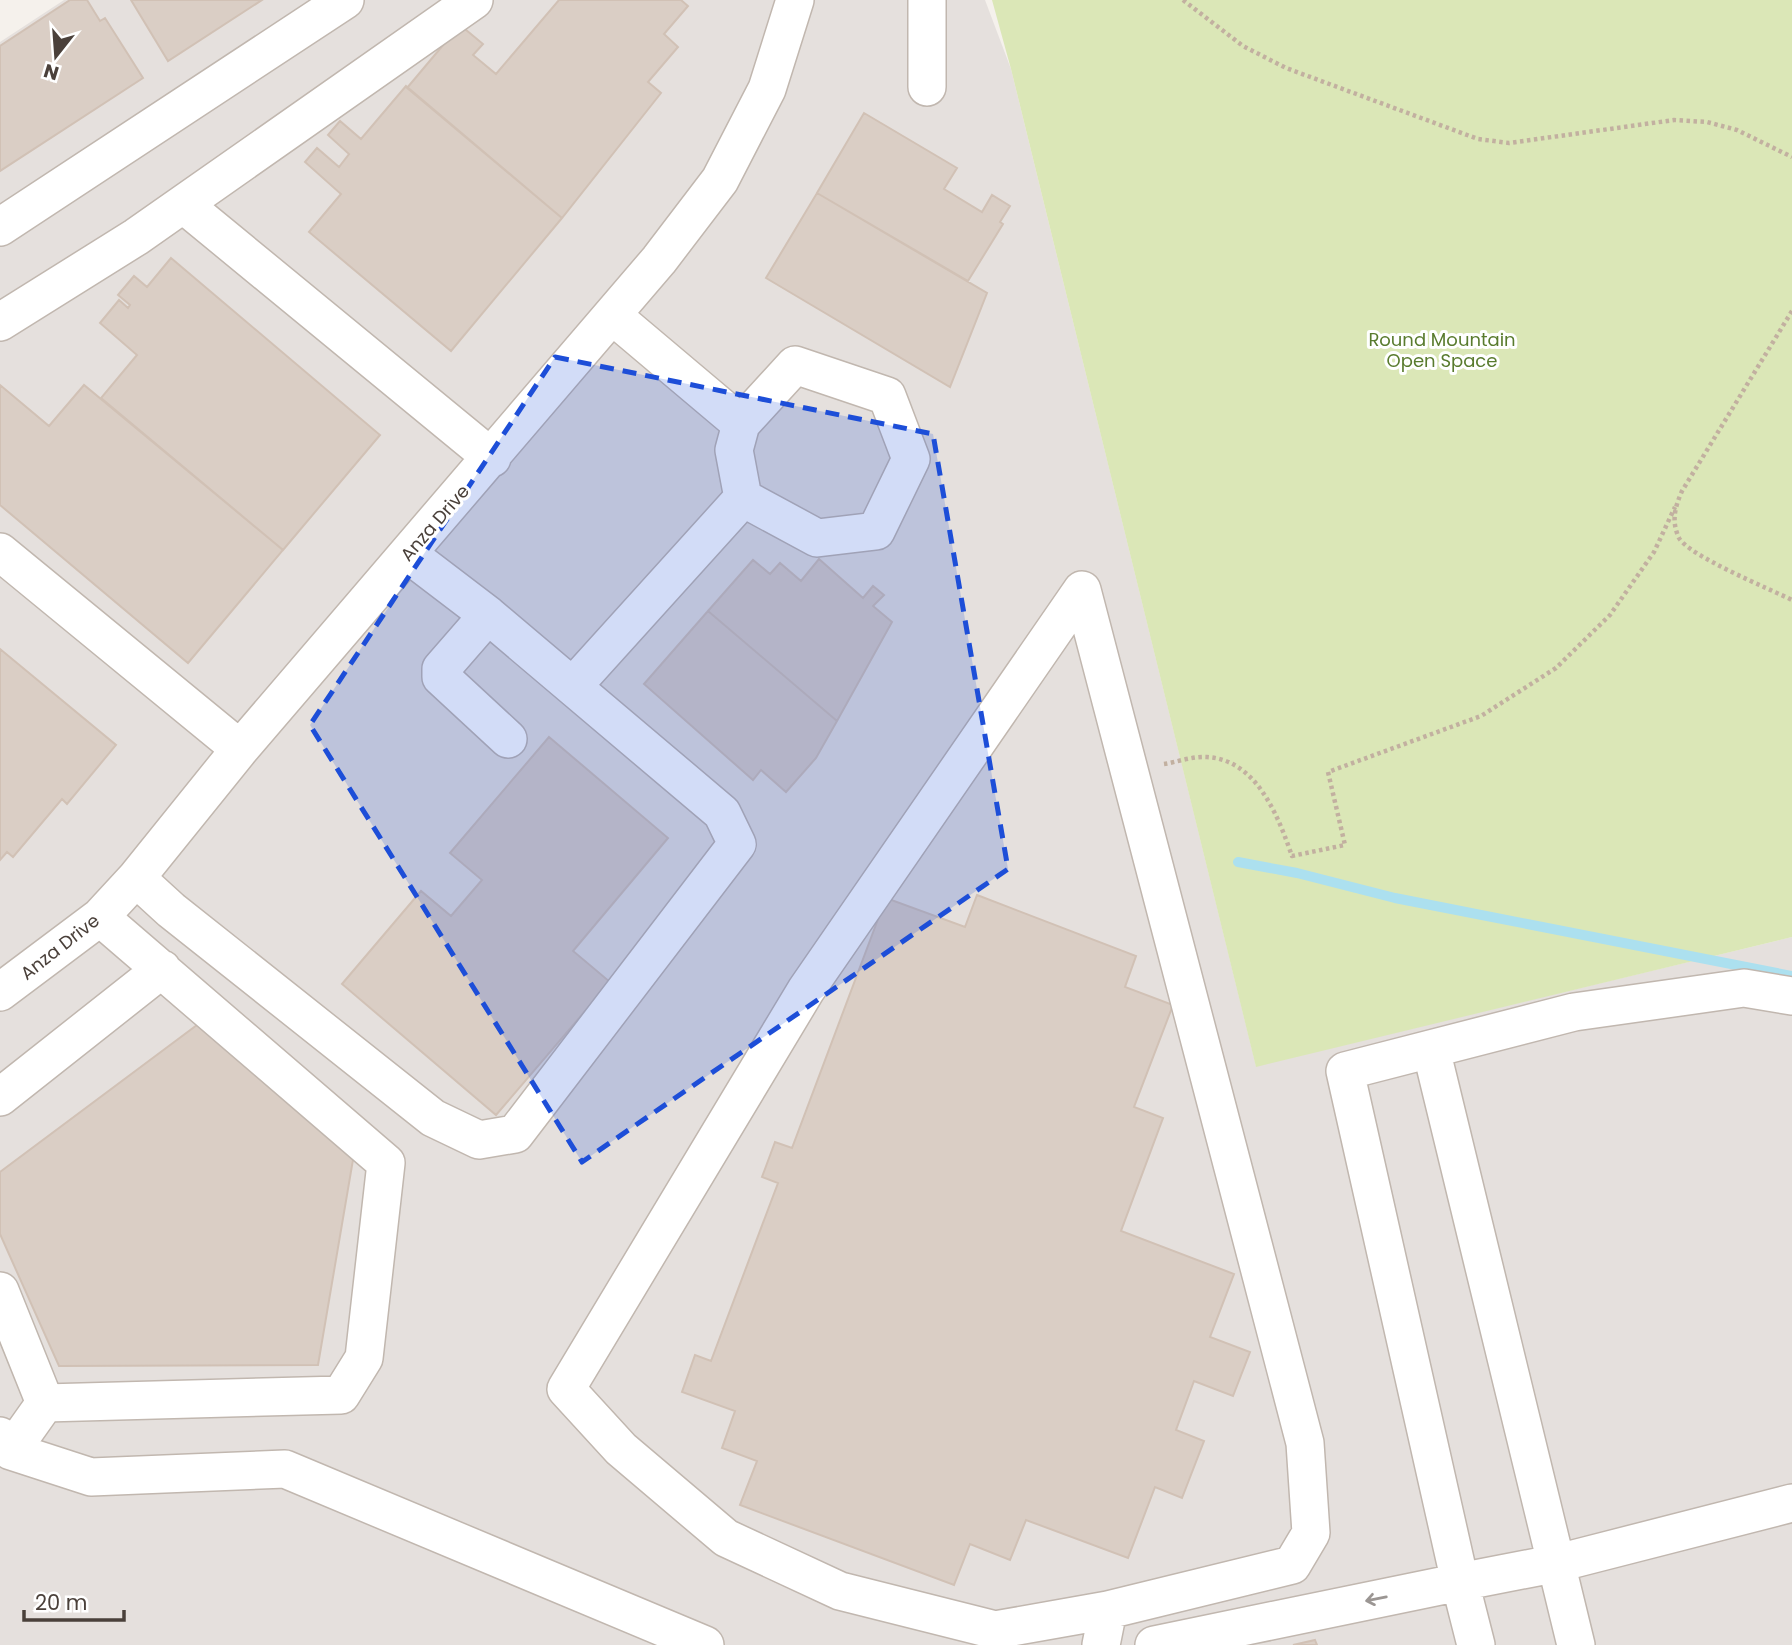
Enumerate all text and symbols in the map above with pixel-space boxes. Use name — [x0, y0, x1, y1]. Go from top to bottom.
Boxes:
north arrow — [21, 21, 91, 91]
text: N — [40, 57, 62, 87]
park label: Round Mountain Open Space — [1368, 327, 1516, 373]
street label: Anza Drive — [394, 479, 475, 566]
street label: Anza Drive — [15, 908, 104, 985]
scale bar — [24, 1578, 124, 1622]
text: 20 m — [35, 1588, 88, 1617]
one-way arrow — [1365, 1593, 1388, 1606]

